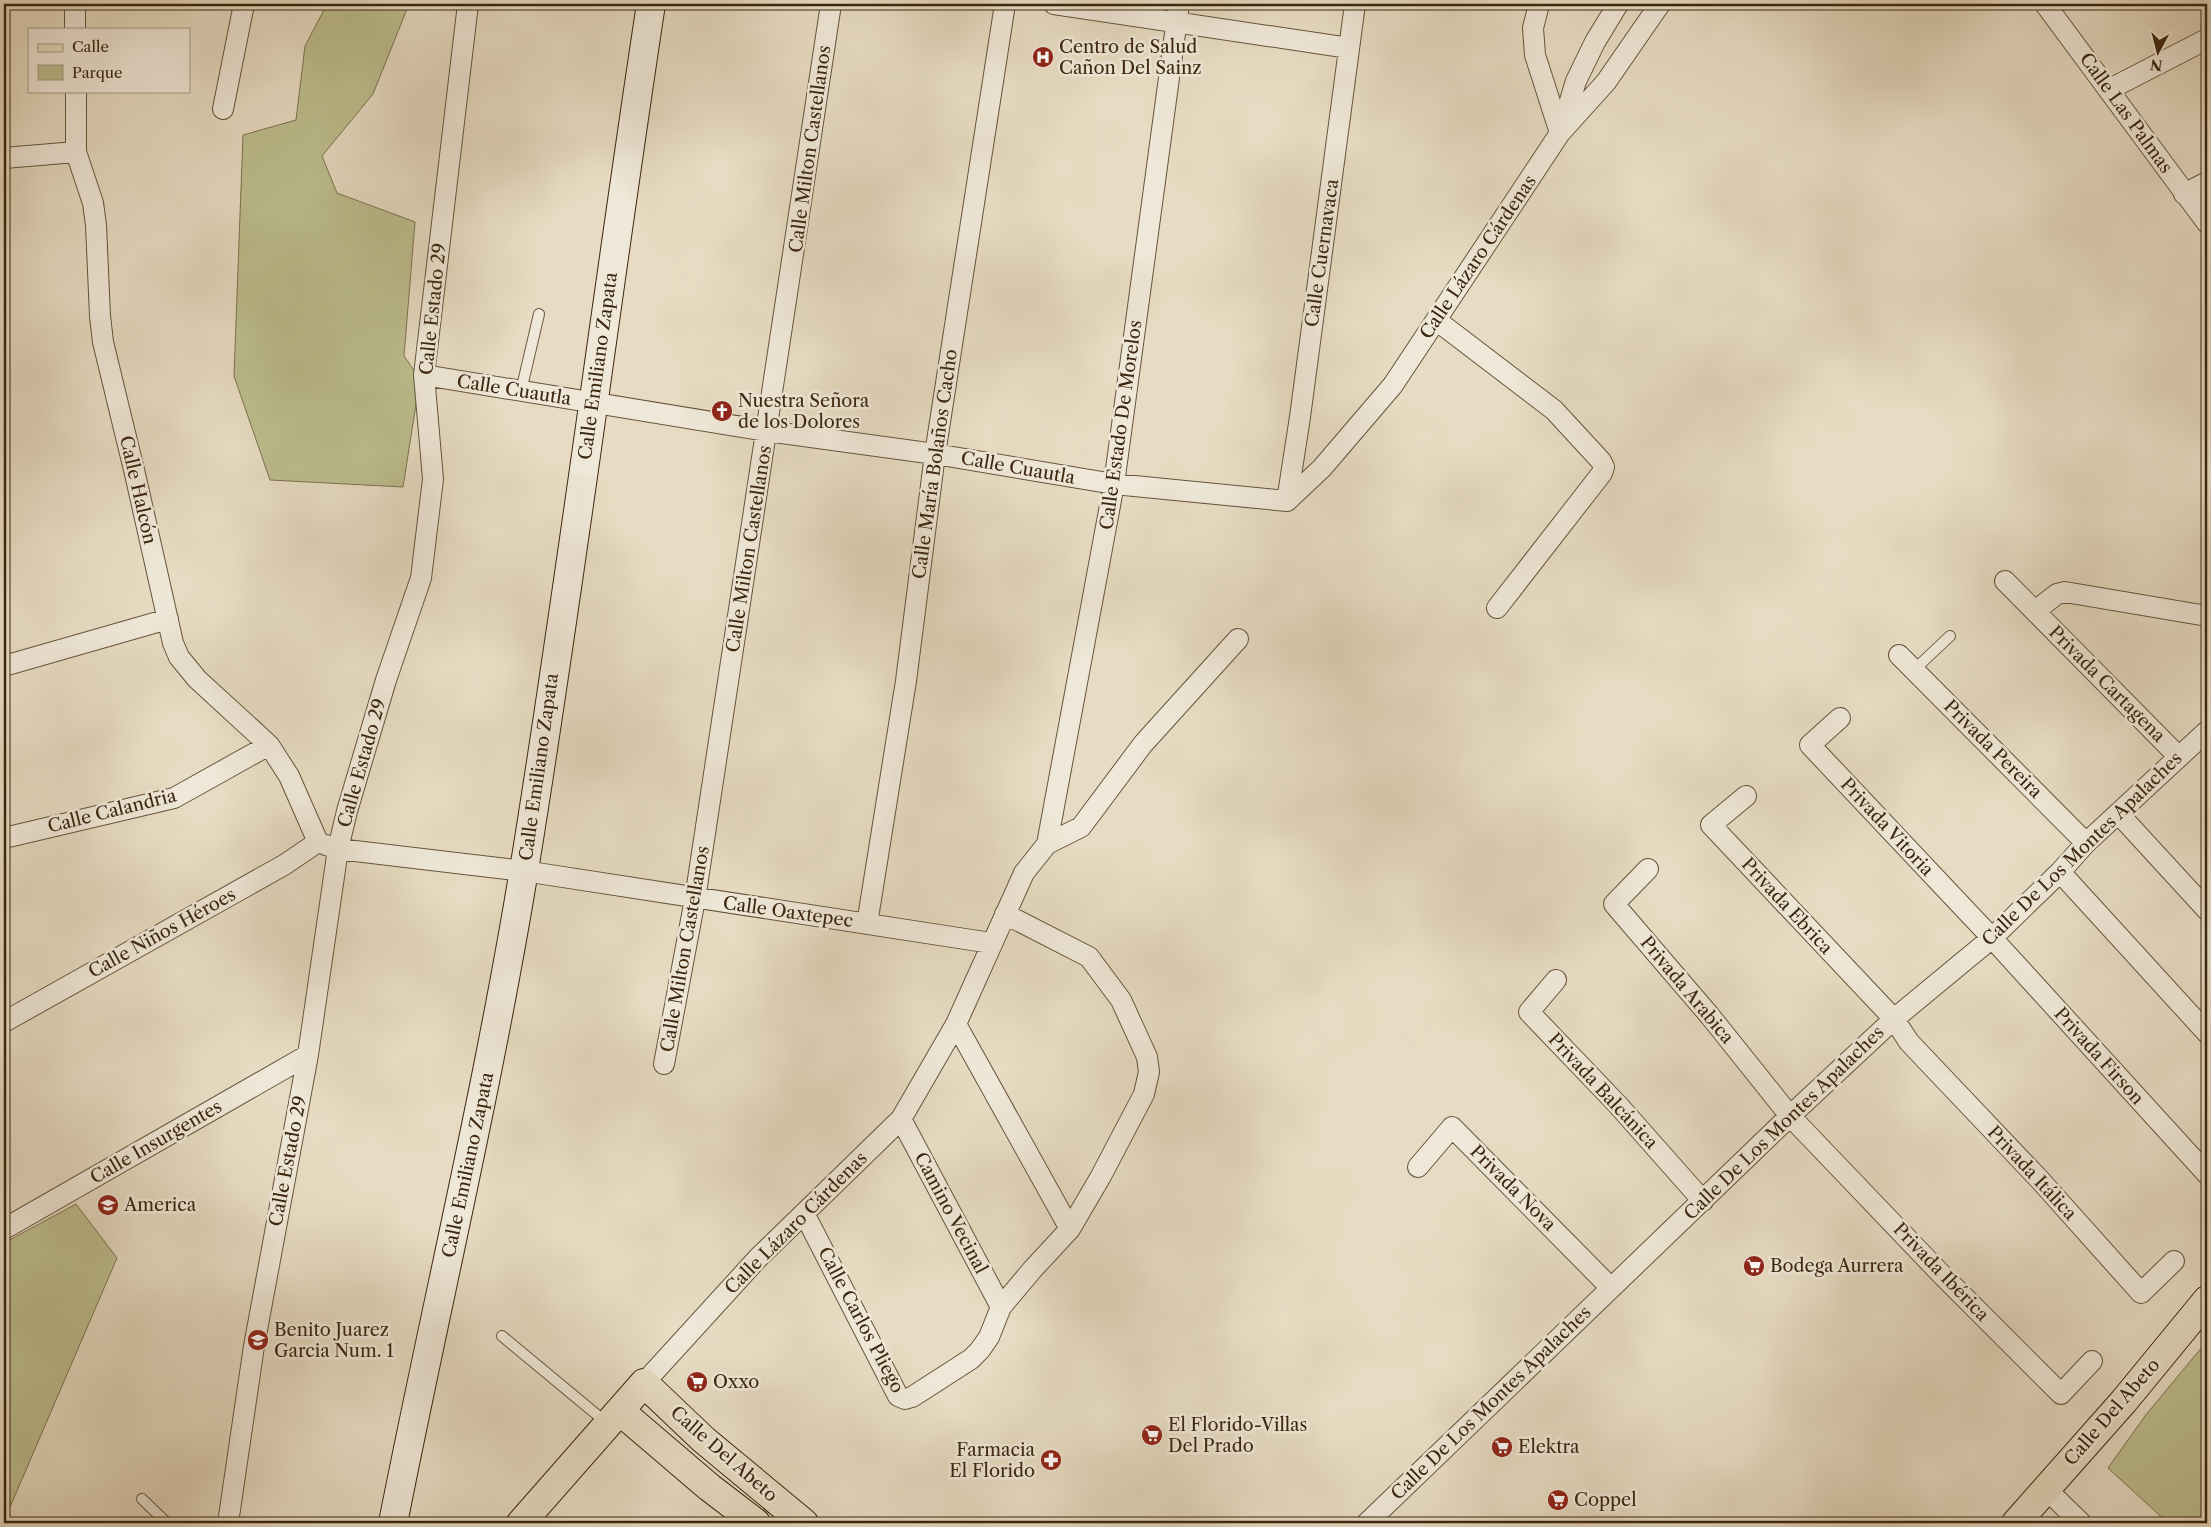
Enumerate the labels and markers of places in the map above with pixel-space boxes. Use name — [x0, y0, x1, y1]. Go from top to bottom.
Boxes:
place label: Centro de Salud Cañon Del Sainz — [1059, 36, 1202, 79]
hospital icon: Centro de Salud Cañon Del Sainz — [1031, 45, 1055, 69]
place label: Nuestra Señora de los Dolores — [738, 390, 870, 433]
church icon: Nuestra Señora de los Dolores — [710, 399, 734, 423]
school or university icon: America — [96, 1193, 120, 1217]
place label: America — [123, 1194, 197, 1216]
supermarket icon: Bodega Aurrera — [1742, 1254, 1766, 1278]
place label: Bodega Aurrera — [1770, 1255, 1904, 1277]
place label: Benito Juarez Garcia Num. 1 — [274, 1319, 394, 1362]
school or university icon: Benito Juarez Garcia Num. 1 — [246, 1328, 270, 1352]
supermarket icon: Oxxo — [685, 1370, 709, 1394]
place label: Oxxo — [713, 1371, 759, 1393]
place label: El Florido-Villas Del Prado — [1168, 1414, 1307, 1457]
supermarket icon: El Florido-Villas Del Prado — [1140, 1423, 1164, 1447]
supermarket icon: Elektra — [1490, 1435, 1514, 1459]
place label: Elektra — [1518, 1436, 1580, 1458]
place label: Farmacia El Florido — [949, 1439, 1035, 1482]
pharmacy icon: Farmacia El Florido — [1039, 1448, 1063, 1472]
supermarket icon: Coppel — [1546, 1488, 1570, 1512]
place label: Coppel — [1574, 1489, 1637, 1511]

